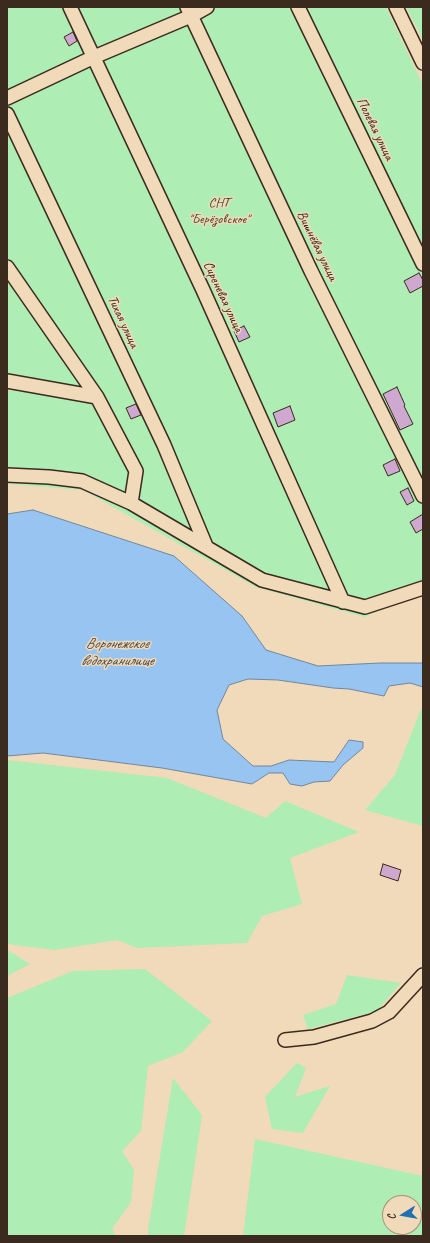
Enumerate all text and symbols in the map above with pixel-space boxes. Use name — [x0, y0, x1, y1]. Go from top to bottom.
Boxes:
street label: Полевая улица — [353, 95, 397, 163]
park label: СНТ "Берёзовское" — [189, 195, 249, 228]
street label: Вишнёвая улица — [293, 208, 341, 284]
street label: Сиреневая улица — [199, 259, 247, 335]
street label: Тихая улица — [104, 293, 142, 351]
water label: Воронежское водохранилище — [81, 635, 153, 670]
north arrow — [382, 1195, 422, 1235]
text: С — [384, 1213, 399, 1221]

